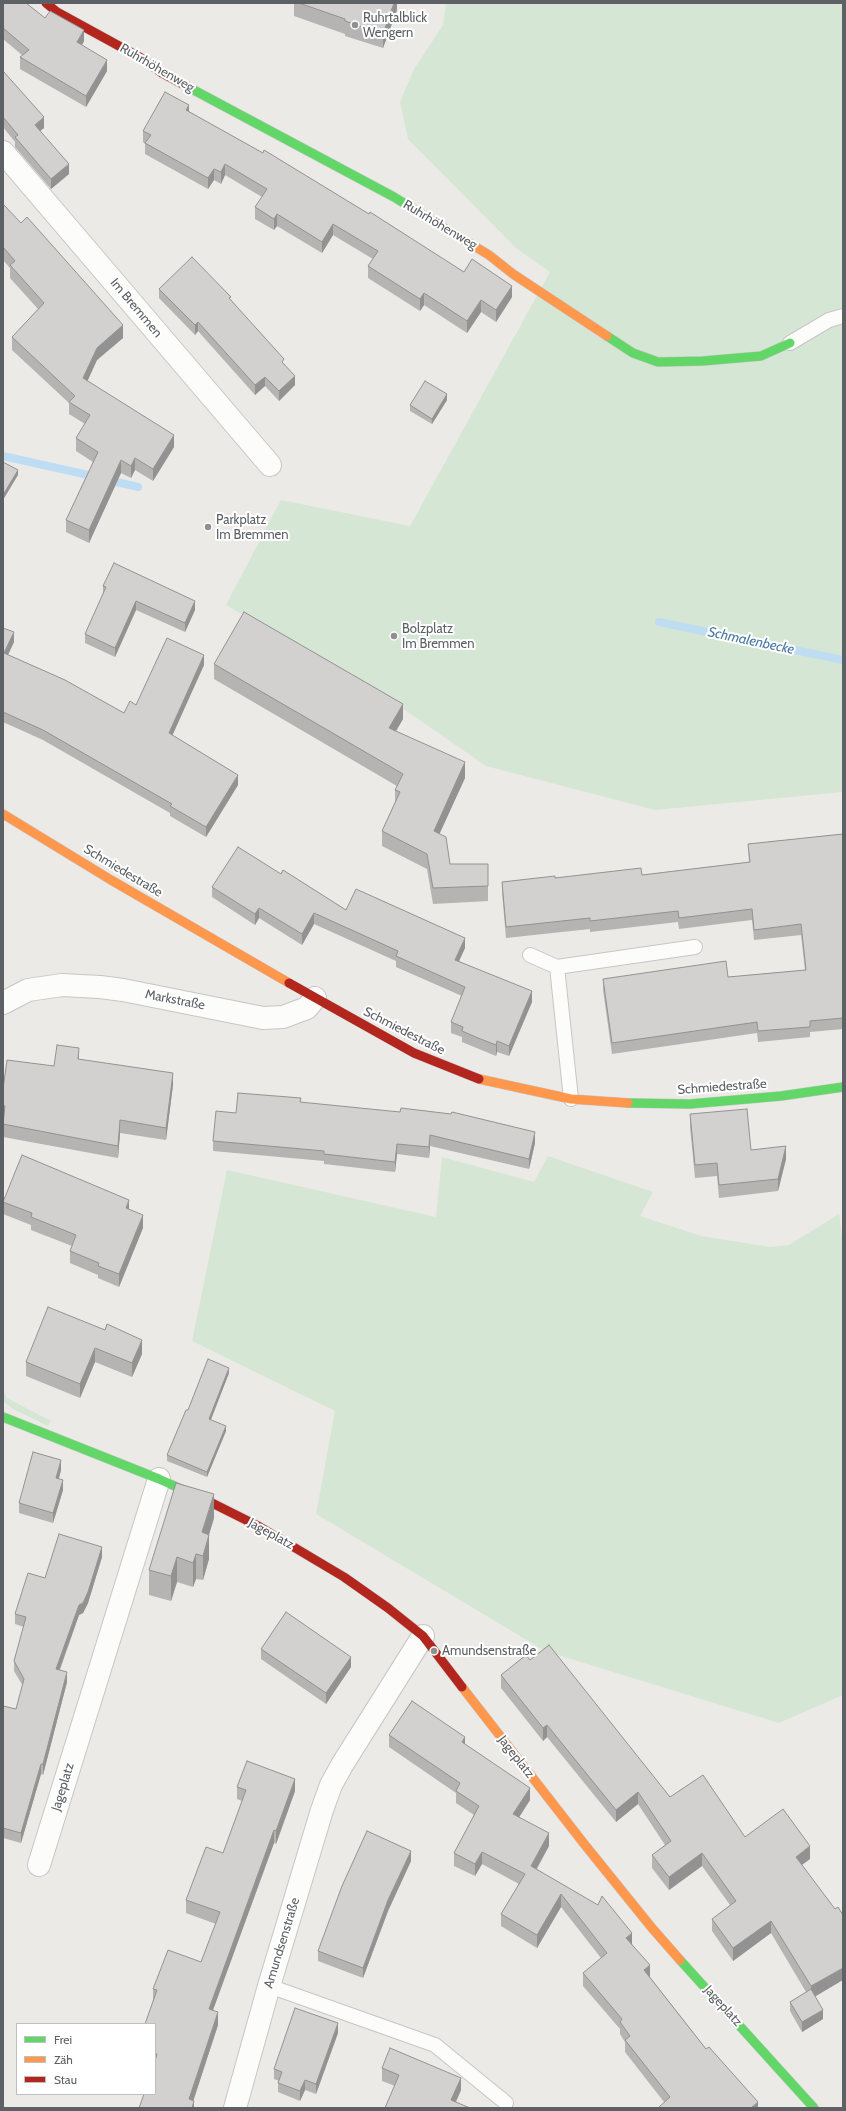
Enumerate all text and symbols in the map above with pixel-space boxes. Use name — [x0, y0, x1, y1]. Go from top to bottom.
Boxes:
place label: Ruhrtalblick Wengern — [363, 10, 427, 41]
marker: Ruhrtalblick Wengern — [350, 20, 360, 30]
street label: Ruhrhöhenweg — [117, 40, 197, 96]
street label: Ruhrhöhenweg — [400, 197, 480, 253]
street label: Im Bremmen — [107, 275, 165, 341]
place label: Parkplatz Im Bremmen — [216, 512, 289, 543]
marker: Parkplatz Im Bremmen — [203, 522, 213, 532]
place label: Bolzplatz Im Bremmen — [402, 621, 475, 652]
water label: Schmalenbecke — [706, 624, 796, 658]
marker: Bolzplatz Im Bremmen — [389, 631, 399, 641]
street label: Schmiedestraße — [81, 841, 165, 901]
street label: Markstraße — [144, 987, 206, 1013]
street label: Schmiedestraße — [361, 1004, 447, 1058]
street label: Schmiedestraße — [677, 1076, 767, 1098]
street label: Jageplatz — [246, 1515, 296, 1553]
place label: Amundsenstraße — [442, 1643, 536, 1659]
marker: Amundsenstraße — [429, 1646, 439, 1656]
street label: Jageplatz — [495, 1733, 537, 1781]
street label: Jageplatz — [48, 1761, 78, 1813]
street label: Amundsenstraße — [261, 1896, 303, 1990]
street label: Jageplatz — [701, 1982, 745, 2030]
legend — [16, 2023, 156, 2095]
text: Frei — [54, 2032, 72, 2047]
text: Zäh — [54, 2052, 73, 2067]
text: Stau — [54, 2072, 77, 2087]

